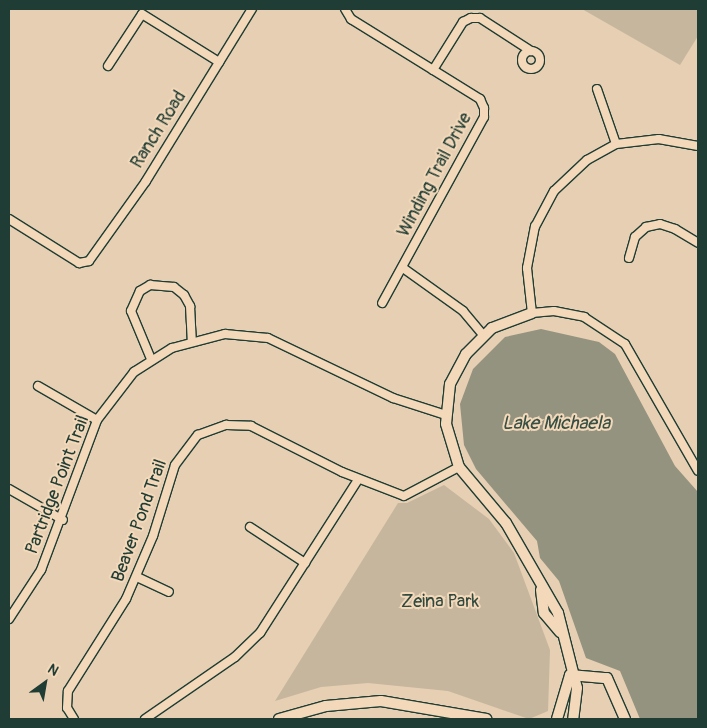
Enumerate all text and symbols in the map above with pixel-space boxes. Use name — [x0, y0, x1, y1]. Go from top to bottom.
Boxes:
street label: Ranch Road — [127, 87, 191, 173]
street label: Winding Trail Drive — [393, 109, 477, 241]
street label: Partridge Point Trail — [22, 413, 94, 557]
water label: Lake Michaela — [502, 413, 610, 435]
street label: Beaver Pond Trail — [108, 457, 172, 585]
park label: Zeina Park — [401, 591, 479, 613]
north arrow — [20, 658, 70, 708]
text: N — [45, 660, 62, 680]

